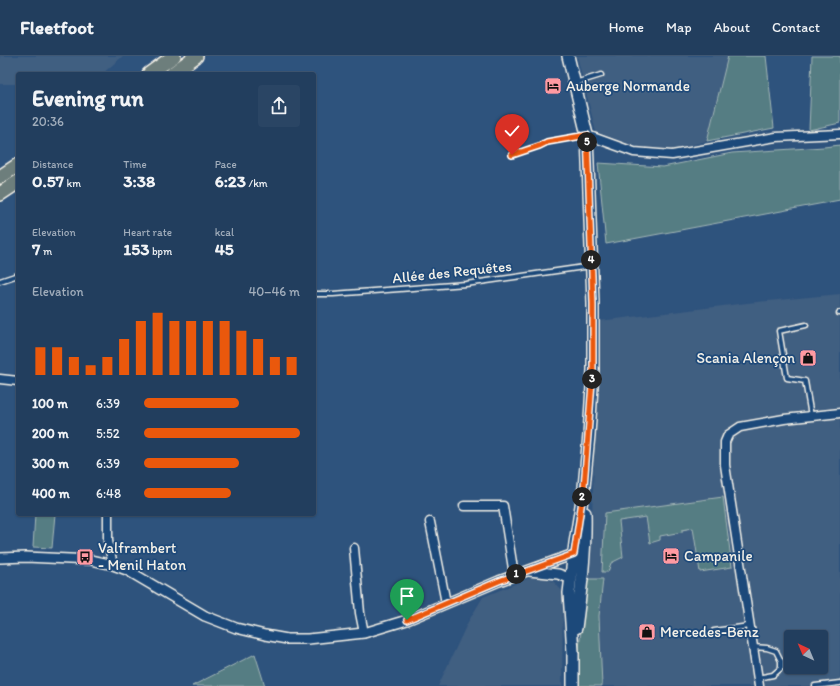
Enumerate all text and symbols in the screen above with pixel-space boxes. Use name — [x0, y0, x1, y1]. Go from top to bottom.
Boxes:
text: Fleetfoot — [20, 16, 94, 39]
text: Home — [609, 19, 644, 36]
text: Map — [666, 19, 692, 36]
text: About — [714, 19, 750, 36]
text: Contact — [772, 19, 820, 36]
hotel icon: Auberge Normande — [543, 76, 563, 96]
place label: Auberge Normande — [566, 77, 690, 95]
text: Evening run — [32, 85, 144, 112]
button: share — [258, 85, 300, 127]
text: 20:36 — [32, 114, 64, 129]
pin — [495, 114, 529, 155]
icon: check — [501, 120, 523, 142]
pin: 5 — [577, 132, 597, 152]
text: 5 — [584, 135, 590, 148]
text: Distance — [32, 158, 73, 171]
text: Time — [123, 158, 147, 171]
text: Pace — [215, 158, 237, 171]
text: 0.57 — [32, 171, 64, 191]
text: 3:38 — [123, 171, 155, 191]
text: 6:23 — [215, 171, 246, 191]
text: km — [64, 177, 81, 190]
text: /km — [246, 177, 268, 190]
text: Elevation — [32, 226, 76, 239]
text: Heart rate — [123, 226, 172, 239]
text: kcal — [215, 226, 234, 239]
text: 7 — [32, 239, 40, 259]
text: 153 — [123, 239, 149, 259]
text: 45 — [215, 239, 234, 259]
text: m — [40, 245, 52, 258]
text: bpm — [149, 245, 172, 258]
pin: 4 — [581, 250, 601, 270]
text: 4 — [588, 253, 594, 266]
street label: Allée des Requêtes — [391, 257, 513, 287]
text: Elevation — [32, 284, 84, 299]
text: 40–46 m — [248, 284, 300, 299]
shop icon: Scania Alençon — [798, 348, 818, 368]
place label: Scania Alençon — [697, 349, 795, 367]
pin: 3 — [582, 369, 602, 389]
text: 3 — [589, 372, 595, 385]
text: 100 m — [32, 396, 68, 411]
text: 6:39 — [96, 396, 120, 411]
text: 200 m — [32, 426, 69, 441]
text: 5:52 — [96, 426, 120, 441]
text: 300 m — [32, 456, 69, 471]
text: 6:39 — [96, 456, 120, 471]
text: 400 m — [32, 486, 70, 501]
text: 6:48 — [96, 486, 121, 501]
pin: 2 — [572, 487, 592, 507]
text: 2 — [579, 490, 585, 503]
place label: Valframbert - Menil Haton — [98, 539, 187, 574]
hotel icon: Campanile — [661, 546, 681, 566]
bus stop icon: Valframbert - Menil Haton — [75, 547, 95, 567]
place label: Campanile — [684, 547, 753, 565]
pin: 1 — [506, 564, 526, 584]
text: 1 — [513, 567, 519, 580]
pin — [390, 579, 424, 620]
icon: arrive — [396, 585, 418, 607]
shop icon: Mercedes-Benz — [637, 622, 657, 642]
place label: Mercedes-Benz — [660, 623, 759, 641]
north arrow — [784, 630, 828, 674]
map controls — [784, 630, 828, 674]

